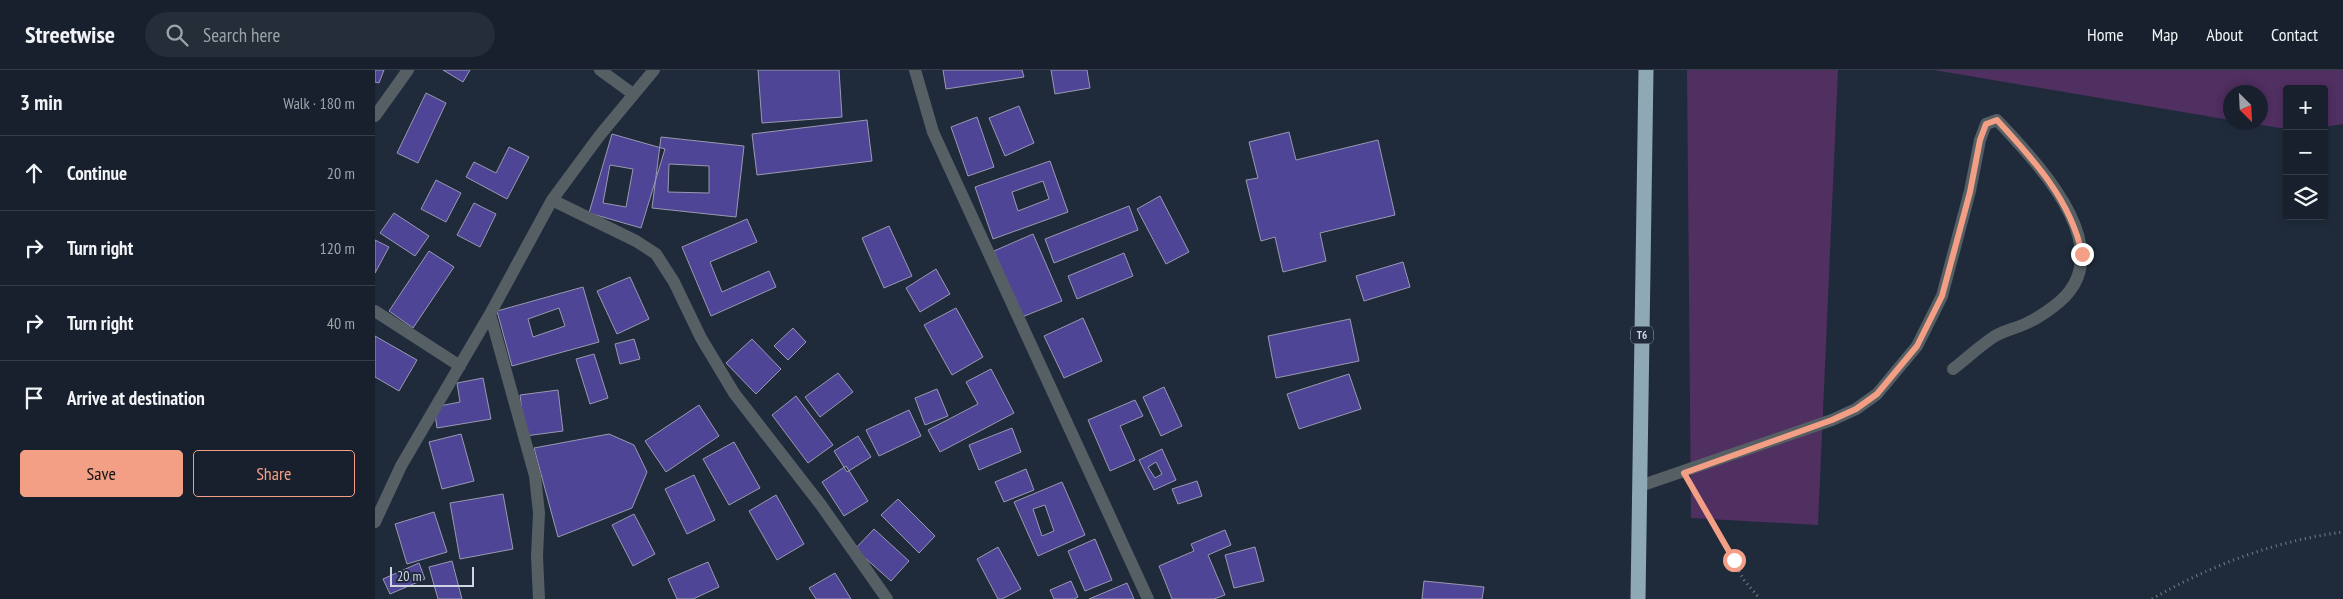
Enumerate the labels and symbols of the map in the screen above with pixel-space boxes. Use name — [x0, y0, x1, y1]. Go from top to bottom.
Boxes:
north arrow — [2223, 85, 2268, 130]
route end — [2071, 243, 2094, 266]
road number: T6 — [1631, 326, 1653, 344]
route start — [1723, 549, 1746, 572]
scale bar — [390, 564, 474, 587]

